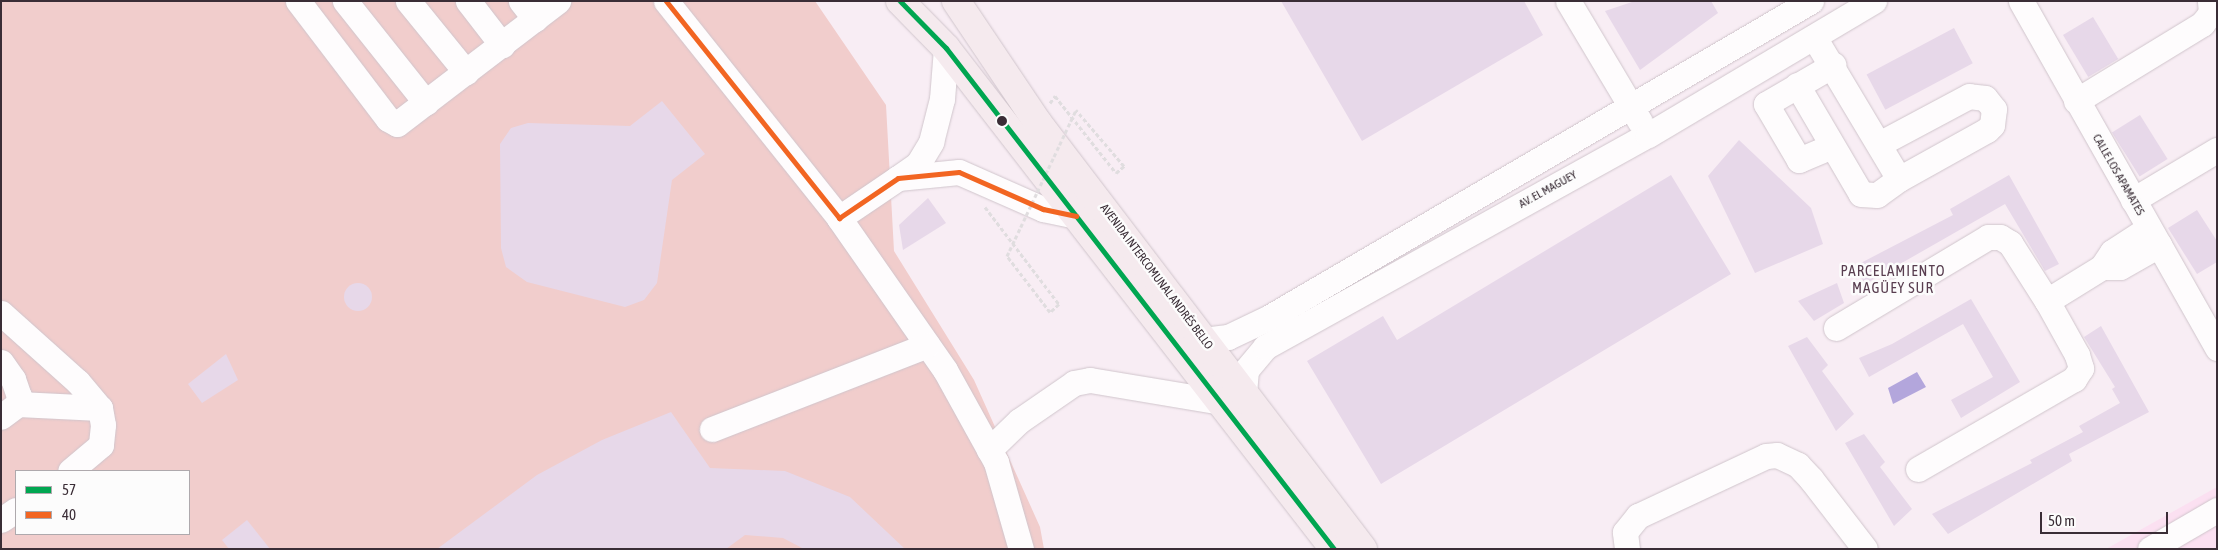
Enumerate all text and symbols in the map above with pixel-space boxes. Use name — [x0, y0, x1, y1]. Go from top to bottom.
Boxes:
unlabelled marker — [997, 116, 1007, 126]
street label: CALLE LOS APAMATES — [2089, 132, 2147, 218]
street label: AV. EL MAGUEY — [1517, 168, 1579, 212]
street label: AVENIDA INTERCOMUNAL ANDRÉS BELLO — [1097, 201, 1215, 353]
district label: PARCELAMIENTO MAGÜEY SUR — [1839, 261, 1947, 296]
legend — [15, 470, 190, 535]
text: 57 — [62, 481, 76, 498]
scale bar — [2043, 502, 2170, 534]
text: 40 — [62, 506, 76, 523]
text: 50 m — [2048, 512, 2075, 529]

